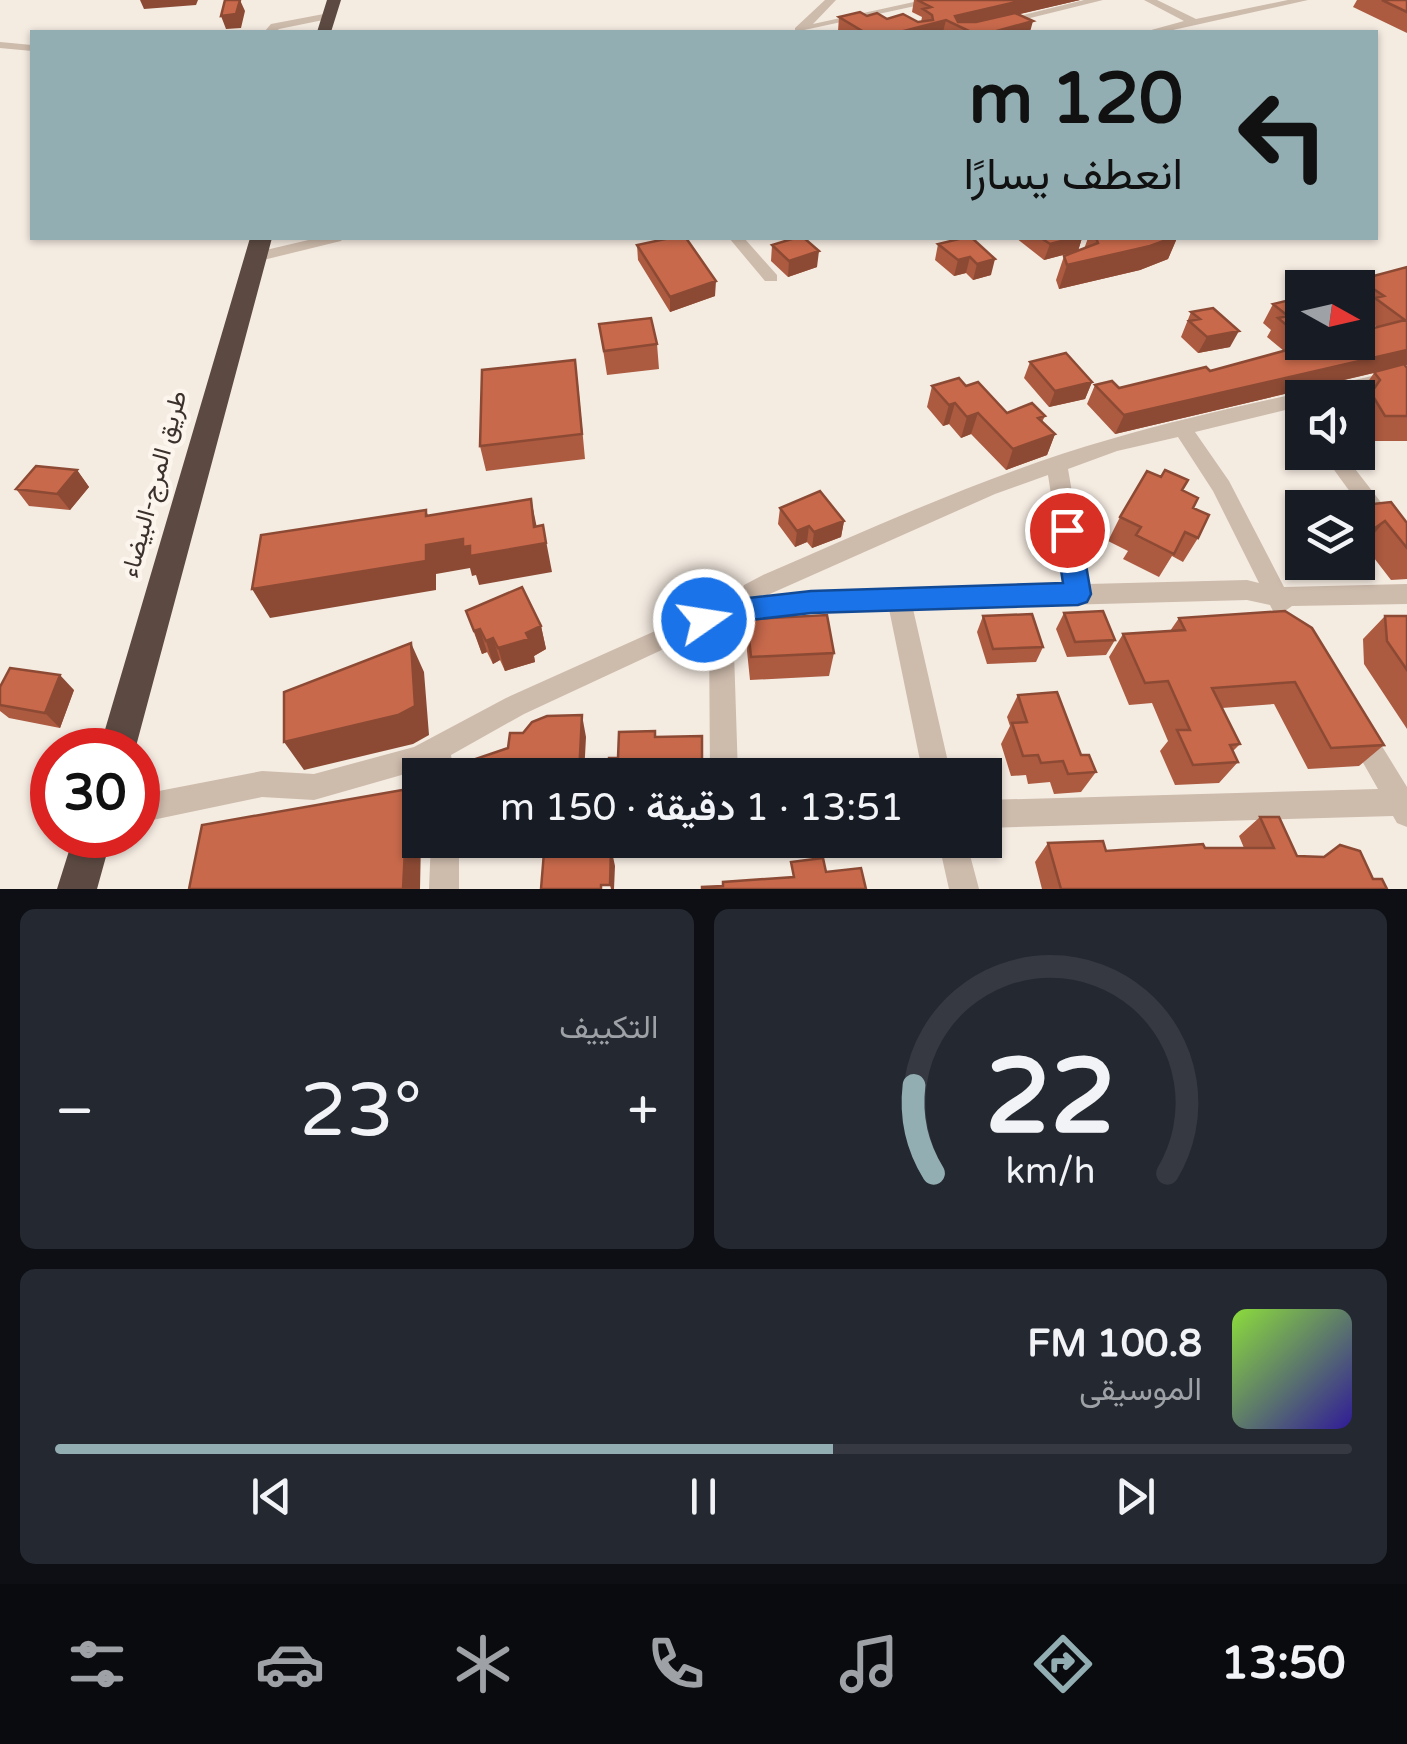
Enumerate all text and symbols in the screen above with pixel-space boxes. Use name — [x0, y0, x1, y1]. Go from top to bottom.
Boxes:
text: 120 m — [969, 58, 1183, 142]
icon: left — [1218, 70, 1348, 200]
text: انعطف يسارًا — [964, 148, 1183, 202]
north arrow — [1285, 270, 1375, 360]
map controls — [1285, 270, 1375, 580]
button: sound — [1285, 380, 1375, 470]
street label: طريق المرج-البيضاء — [115, 387, 194, 581]
pin — [1025, 488, 1110, 573]
button: layers — [1285, 490, 1375, 580]
icon: arrive — [1040, 503, 1095, 558]
position arrow — [652, 568, 756, 672]
speed limit sign: 30 — [30, 728, 160, 858]
text: 13:51 · 1 دقيقة · 150 m — [500, 785, 904, 831]
text: التكييف — [559, 1009, 659, 1047]
text: 22 — [985, 1036, 1116, 1161]
text: 23° — [300, 1066, 422, 1156]
text: − — [55, 1079, 94, 1145]
text: + — [628, 1079, 659, 1145]
text: km/h — [1005, 1150, 1095, 1193]
text: 100.8 FM — [1027, 1321, 1202, 1367]
text: الموسيقى — [1079, 1371, 1202, 1409]
icon: previous — [244, 1469, 299, 1524]
icon: pause — [676, 1469, 731, 1524]
icon: next — [1108, 1469, 1163, 1524]
icon: filters — [62, 1629, 132, 1699]
icon: car — [255, 1629, 325, 1699]
icon: climate — [448, 1629, 518, 1699]
icon: phone — [641, 1629, 711, 1699]
icon: music — [834, 1629, 904, 1699]
icon: directions — [1028, 1629, 1098, 1699]
text: 13:50 — [1221, 1637, 1345, 1691]

